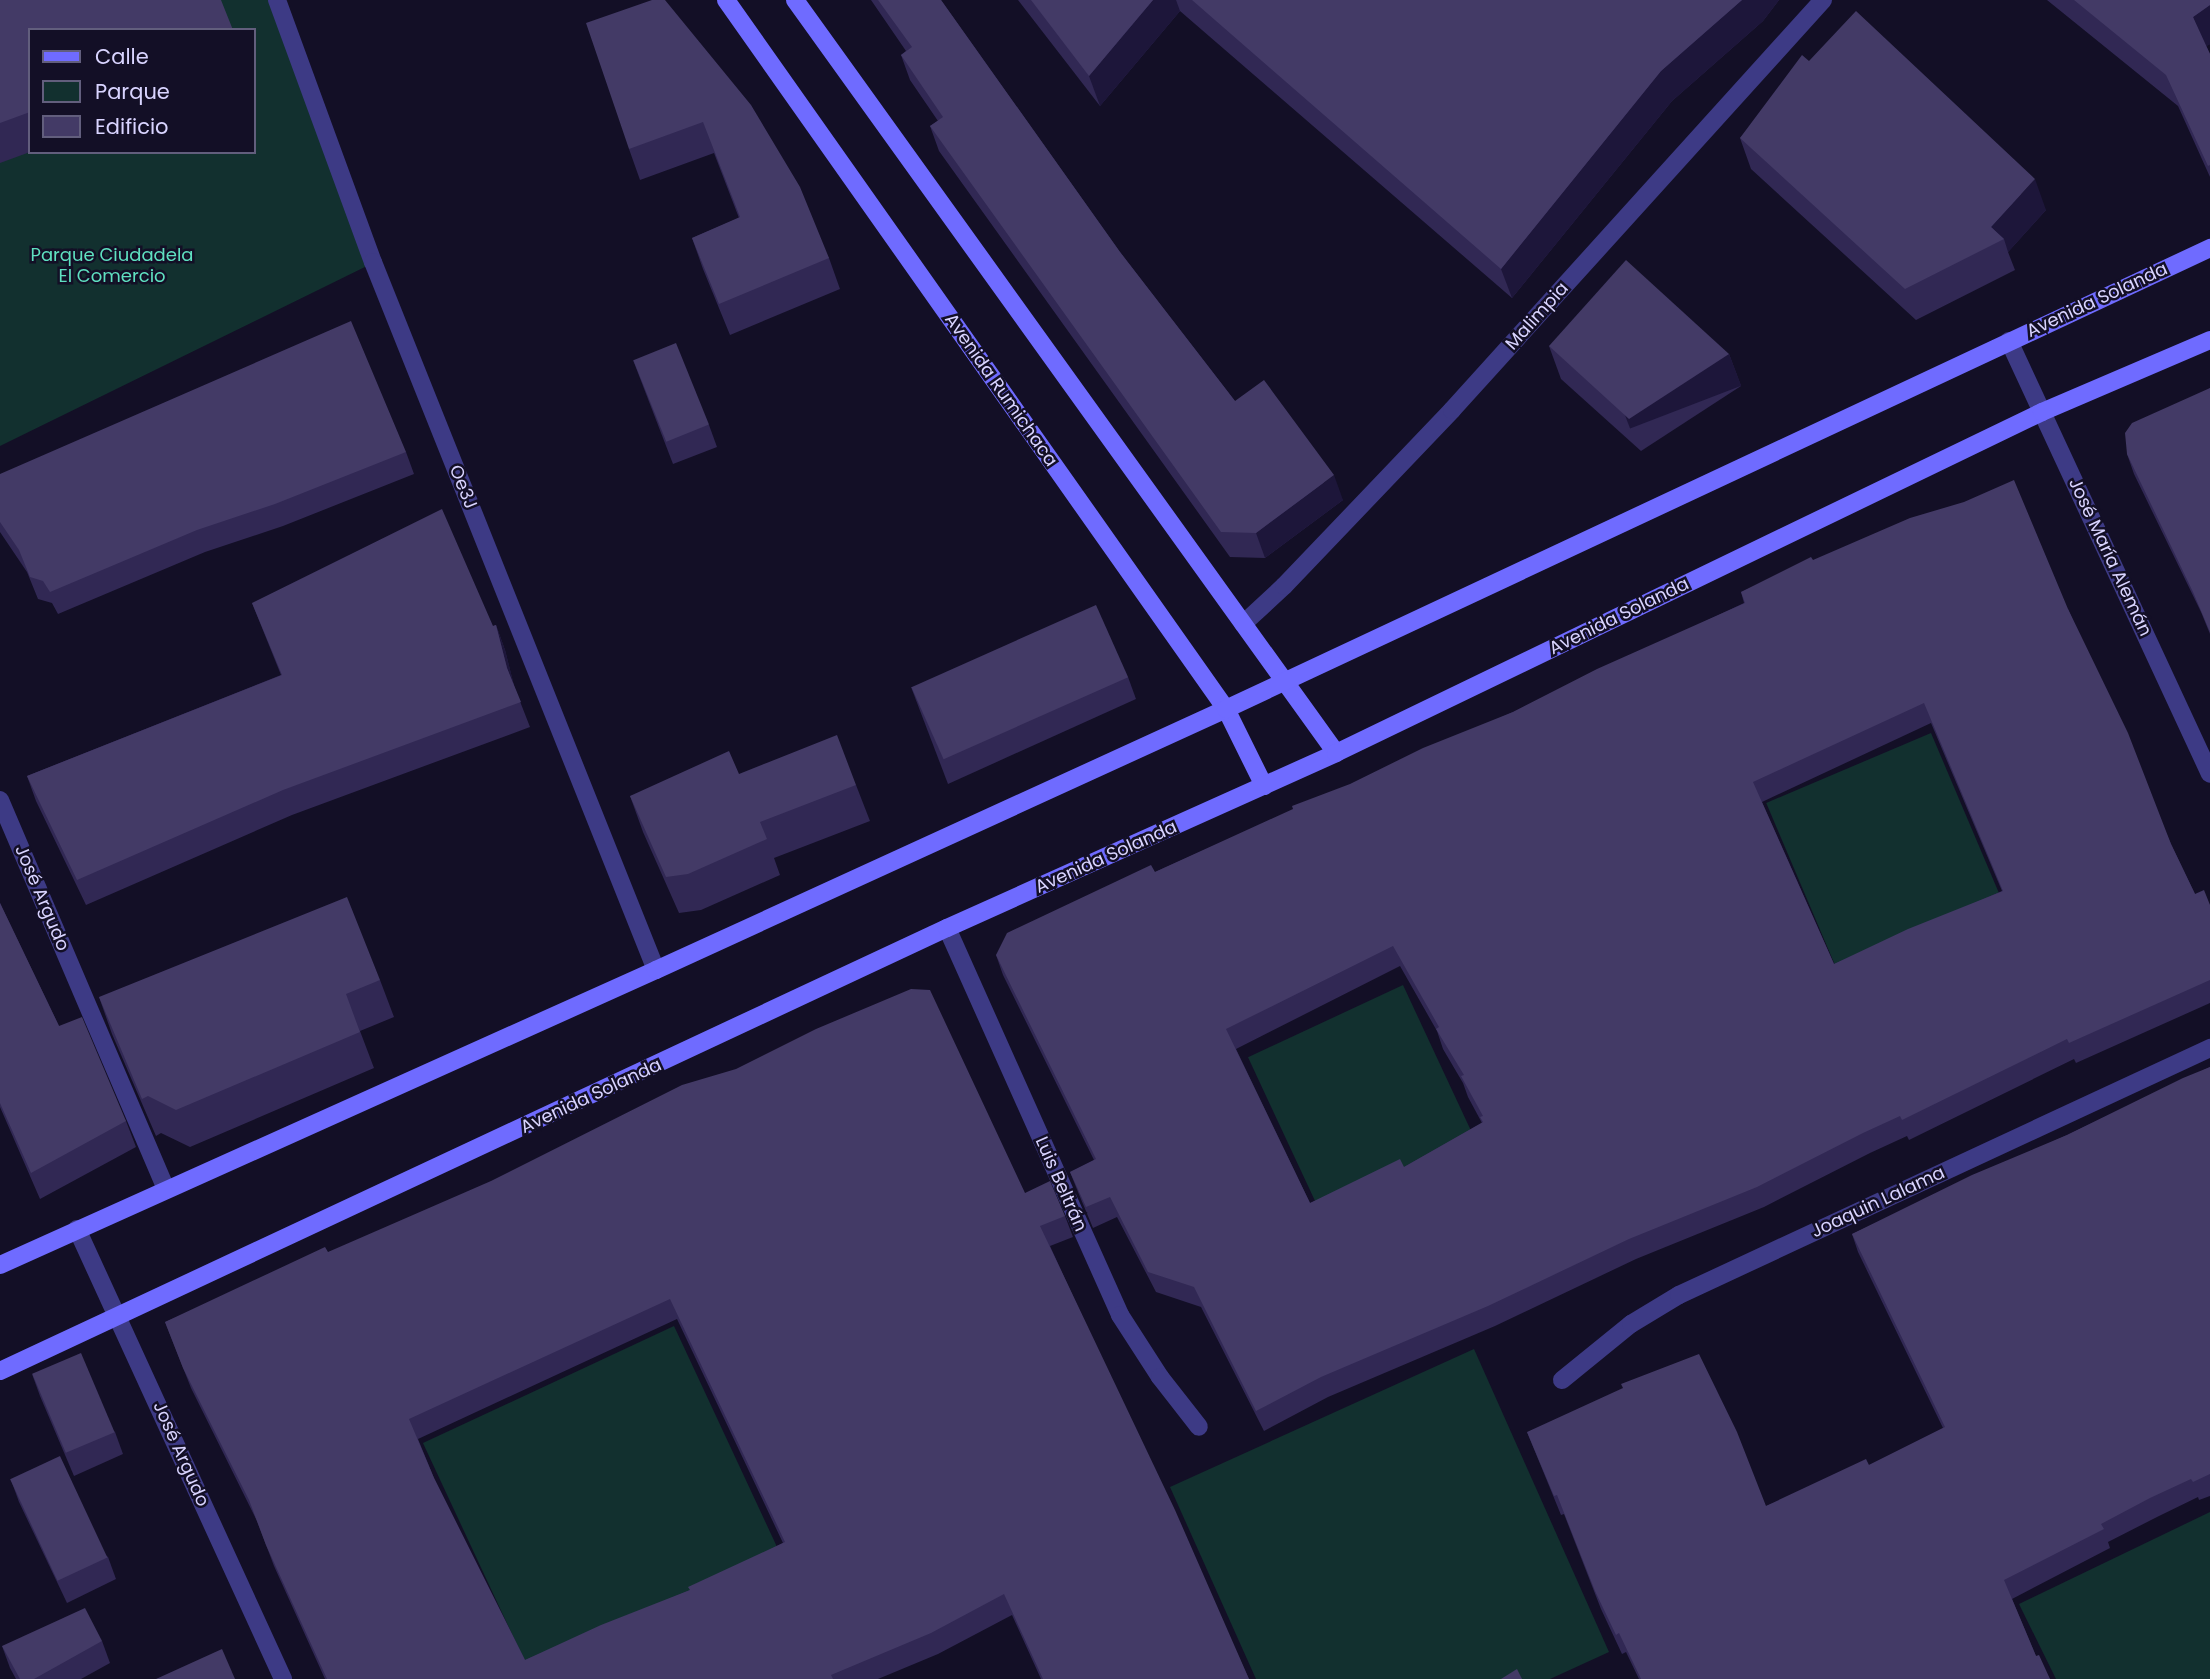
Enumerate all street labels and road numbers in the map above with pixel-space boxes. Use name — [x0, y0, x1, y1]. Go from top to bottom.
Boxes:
street label: Avenida Solanda — [2023, 258, 2171, 342]
street label: Malimpia — [1501, 278, 1573, 354]
street label: Avenida Rumichaca — [940, 309, 1062, 471]
street label: Oe3J — [444, 462, 482, 512]
street label: José María Alemán — [2064, 474, 2156, 640]
street label: Avenida Solanda — [1545, 573, 1693, 659]
street label: Avenida Solanda — [1032, 816, 1180, 898]
street label: José Argudo — [10, 842, 74, 954]
street label: Avenida Solanda — [517, 1054, 665, 1138]
street label: Luis Beltrán — [1030, 1133, 1092, 1235]
street label: Joaquin Lalama — [1808, 1162, 1948, 1242]
street label: José Argudo — [148, 1398, 214, 1510]

